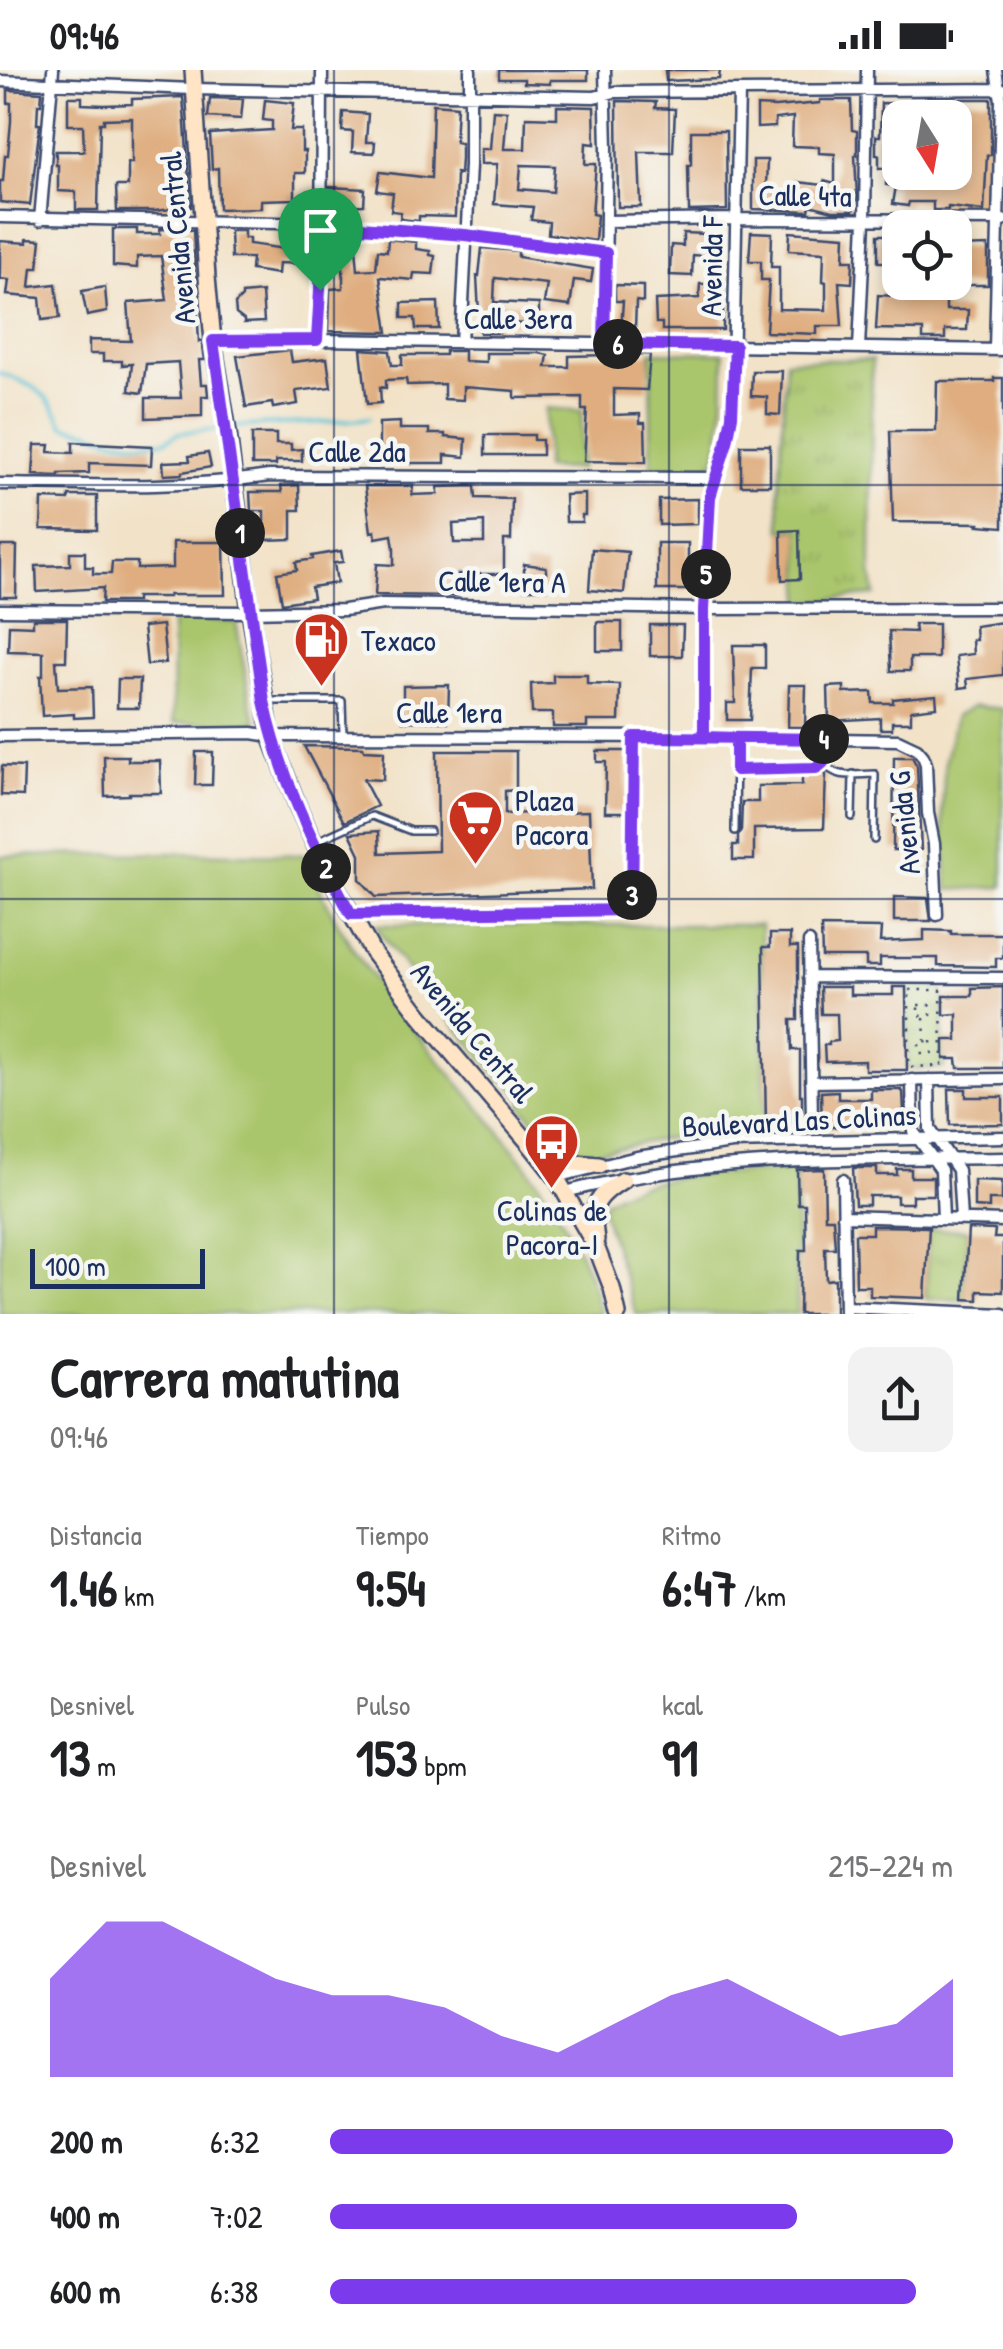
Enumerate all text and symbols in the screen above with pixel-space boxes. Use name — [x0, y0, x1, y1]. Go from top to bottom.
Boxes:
text: 09:46 — [50, 9, 119, 61]
north arrow — [882, 100, 972, 190]
map controls — [882, 100, 972, 300]
street label: Avenida Central — [150, 150, 204, 326]
street label: Calle 4ta — [758, 174, 852, 216]
pin — [278, 188, 363, 291]
icon: arrive — [293, 203, 348, 258]
button: locate — [882, 210, 972, 300]
street label: Avenida F — [690, 215, 732, 317]
street label: Calle 3era — [464, 298, 573, 338]
pin: 6 — [593, 319, 643, 369]
text: 6 — [612, 325, 624, 363]
street label: Calle 2da — [308, 431, 406, 471]
pin: 1 — [215, 508, 265, 558]
text: 1 — [235, 514, 245, 552]
pin: 5 — [681, 549, 731, 599]
text: 5 — [700, 555, 712, 593]
street label: Calle 1era A — [438, 560, 567, 602]
fuel station icon: Texaco — [292, 610, 352, 689]
place label: Texaco — [361, 620, 436, 660]
street label: Calle 1era — [396, 692, 502, 732]
pin: 4 — [799, 714, 849, 764]
text: 4 — [819, 720, 829, 758]
street label: Avenida G — [879, 769, 929, 877]
place label: Plaza Pacora — [515, 780, 588, 854]
supermarket icon: Plaza Pacora — [446, 787, 506, 866]
pin: 2 — [301, 843, 351, 893]
text: 2 — [319, 849, 333, 887]
pin: 3 — [607, 870, 657, 920]
text: 3 — [626, 876, 638, 914]
street label: Avenida Central — [402, 953, 544, 1111]
street label: Boulevard Las Colinas — [681, 1094, 917, 1146]
bus stop icon: Colinas de Pacora-I — [522, 1112, 582, 1191]
place label: Colinas de Pacora-I — [497, 1190, 607, 1264]
scale bar — [30, 1244, 205, 1288]
text: 100 m — [45, 1247, 106, 1285]
text: Carrera matutina — [50, 1340, 399, 1414]
button: share — [848, 1347, 953, 1452]
text: 09:46 — [50, 1415, 108, 1458]
text: Distancia — [50, 1516, 142, 1554]
text: Tiempo — [356, 1516, 429, 1554]
text: Ritmo — [662, 1516, 721, 1554]
text: 1.46 — [50, 1554, 118, 1622]
text: 9:54 — [356, 1554, 426, 1622]
text: 6:47 — [662, 1554, 737, 1622]
text: km — [118, 1577, 155, 1615]
text: /km — [737, 1577, 786, 1615]
text: Desnivel — [50, 1686, 134, 1724]
text: Pulso — [356, 1686, 410, 1724]
text: kcal — [662, 1686, 703, 1724]
text: 13 — [50, 1724, 91, 1792]
text: 153 — [356, 1724, 418, 1792]
text: 91 — [662, 1724, 699, 1792]
text: m — [91, 1747, 116, 1785]
text: bpm — [418, 1747, 467, 1785]
text: Desnivel — [50, 1844, 146, 1887]
text: 215–224 m — [828, 1844, 953, 1887]
text: 200 m — [50, 2120, 123, 2163]
text: 6:32 — [210, 2120, 260, 2163]
text: 400 m — [50, 2195, 120, 2238]
text: 7:02 — [210, 2195, 263, 2238]
text: 600 m — [50, 2270, 121, 2313]
text: 6:38 — [210, 2270, 258, 2313]

